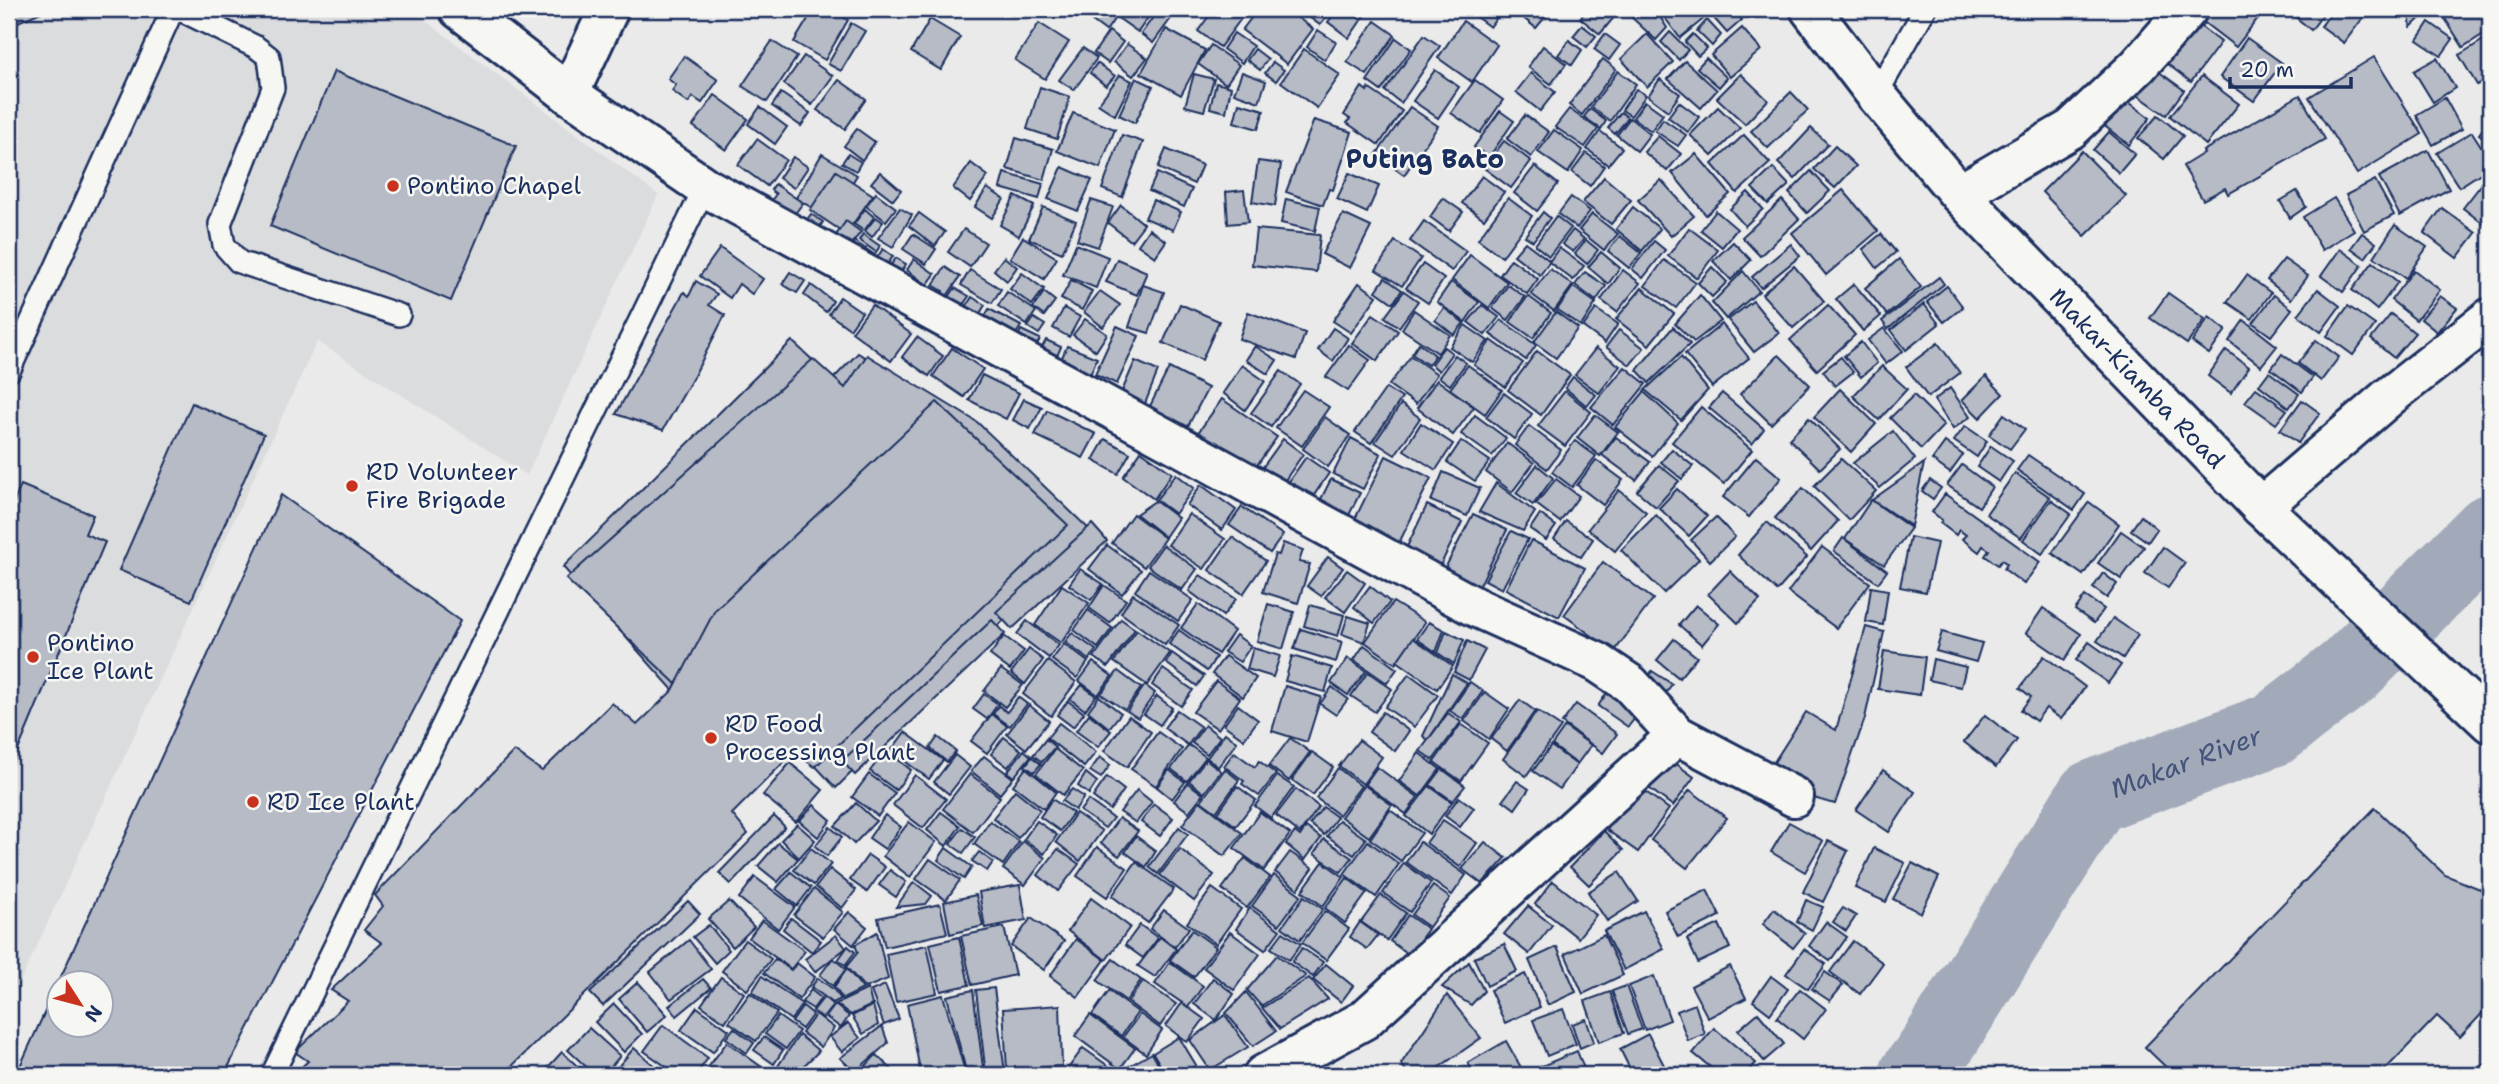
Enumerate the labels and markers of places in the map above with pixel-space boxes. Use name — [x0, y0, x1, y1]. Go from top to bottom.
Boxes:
place label: Pontino Chapel — [407, 170, 582, 202]
marker: Pontino Chapel — [385, 178, 401, 194]
place label: RD Volunteer Fire Brigade — [366, 456, 518, 516]
marker: RD Volunteer Fire Brigade — [344, 478, 360, 494]
place label: Pontino Ice Plant — [47, 627, 154, 687]
marker: Pontino Ice Plant — [25, 649, 41, 665]
place label: RD Food Processing Plant — [725, 708, 916, 768]
marker: RD Food Processing Plant — [703, 730, 719, 746]
place label: RD Ice Plant — [267, 786, 415, 818]
marker: RD Ice Plant — [245, 794, 261, 810]

